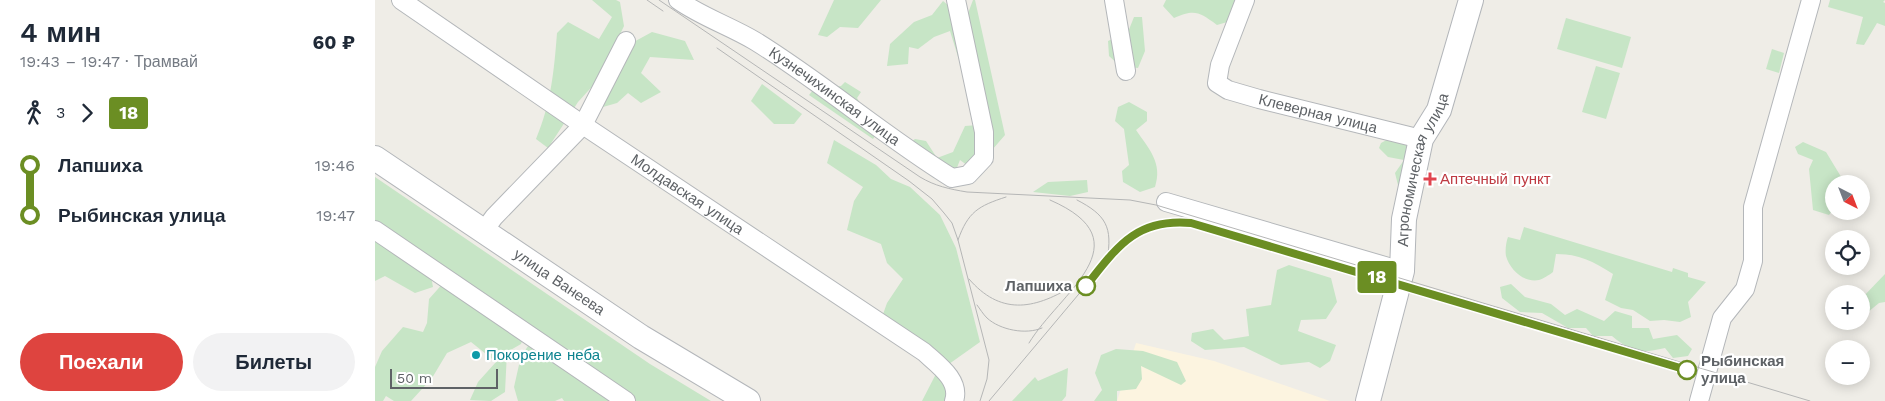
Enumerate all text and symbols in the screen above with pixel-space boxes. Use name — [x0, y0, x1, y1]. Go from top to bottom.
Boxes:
text: 4 мин — [20, 16, 101, 49]
text: 60 ₽ — [313, 31, 355, 54]
street label: Кузнечихинская улица — [765, 43, 904, 150]
text: 19:43 – 19:47 · Трамвай — [20, 52, 198, 71]
street label: Клеверная улица — [1257, 90, 1380, 137]
street label: Агрономическая улица — [1394, 90, 1453, 247]
icon: walk — [20, 99, 48, 127]
icon: forward — [73, 99, 101, 127]
text: 18 — [119, 102, 138, 123]
text: 3 — [56, 103, 65, 122]
street label: Молдавская улица — [627, 150, 748, 239]
text: Лапшиха — [58, 154, 143, 177]
text: 19:46 — [315, 156, 355, 175]
place label: Аптечный пункт — [1440, 170, 1551, 188]
marker: Аптечный пункт — [1424, 173, 1436, 185]
north arrow — [1825, 175, 1870, 220]
map controls — [1825, 175, 1870, 385]
text: Рыбинская улица — [58, 204, 226, 227]
text: 19:47 — [316, 206, 355, 225]
button: locate — [1825, 230, 1870, 275]
street label: улица Ванеева — [510, 245, 609, 319]
line badge: 18 — [1355, 261, 1399, 293]
text: 18 — [1367, 266, 1387, 287]
marker: Лапшиха — [1076, 276, 1096, 296]
place label: Лапшиха — [1005, 277, 1073, 295]
button: + — [1825, 285, 1870, 330]
button: Поехали — [20, 333, 183, 391]
button: Билеты — [193, 333, 355, 391]
button: − — [1825, 340, 1870, 385]
place label: Покорение неба — [486, 346, 601, 364]
marker: Покорение неба — [470, 349, 482, 361]
place label: Рыбинская улица — [1701, 352, 1784, 387]
marker: Рыбинская улица — [1677, 360, 1697, 380]
scale bar — [390, 366, 497, 389]
text: 50 m — [397, 370, 432, 386]

